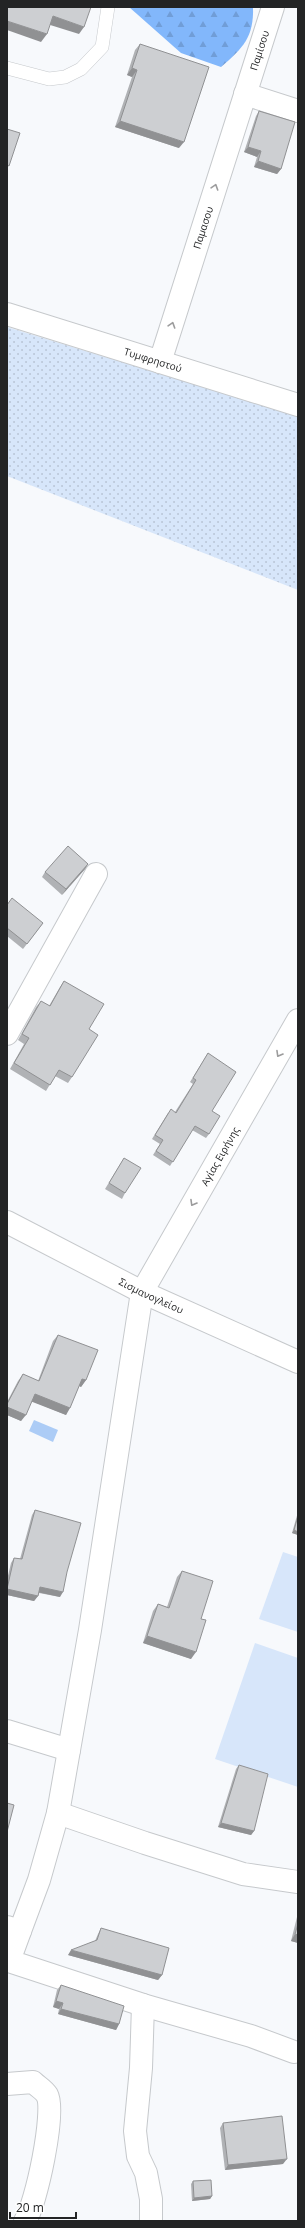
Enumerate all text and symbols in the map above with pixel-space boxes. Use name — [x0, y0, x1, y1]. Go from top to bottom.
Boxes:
street label: Παμίσου — [246, 29, 272, 72]
one-way arrow — [211, 184, 219, 191]
street label: Παμασου — [189, 205, 216, 251]
one-way arrow — [167, 321, 176, 328]
street label: Τυμφρηστού — [122, 344, 184, 375]
one-way arrow — [276, 1050, 283, 1057]
street label: Αγίας Ειρήνης — [197, 1124, 242, 1188]
one-way arrow — [190, 1199, 197, 1206]
street label: Σισμανογλείου — [117, 1274, 186, 1317]
scale bar — [10, 2194, 76, 2220]
text: 20 m — [16, 2199, 44, 2216]

